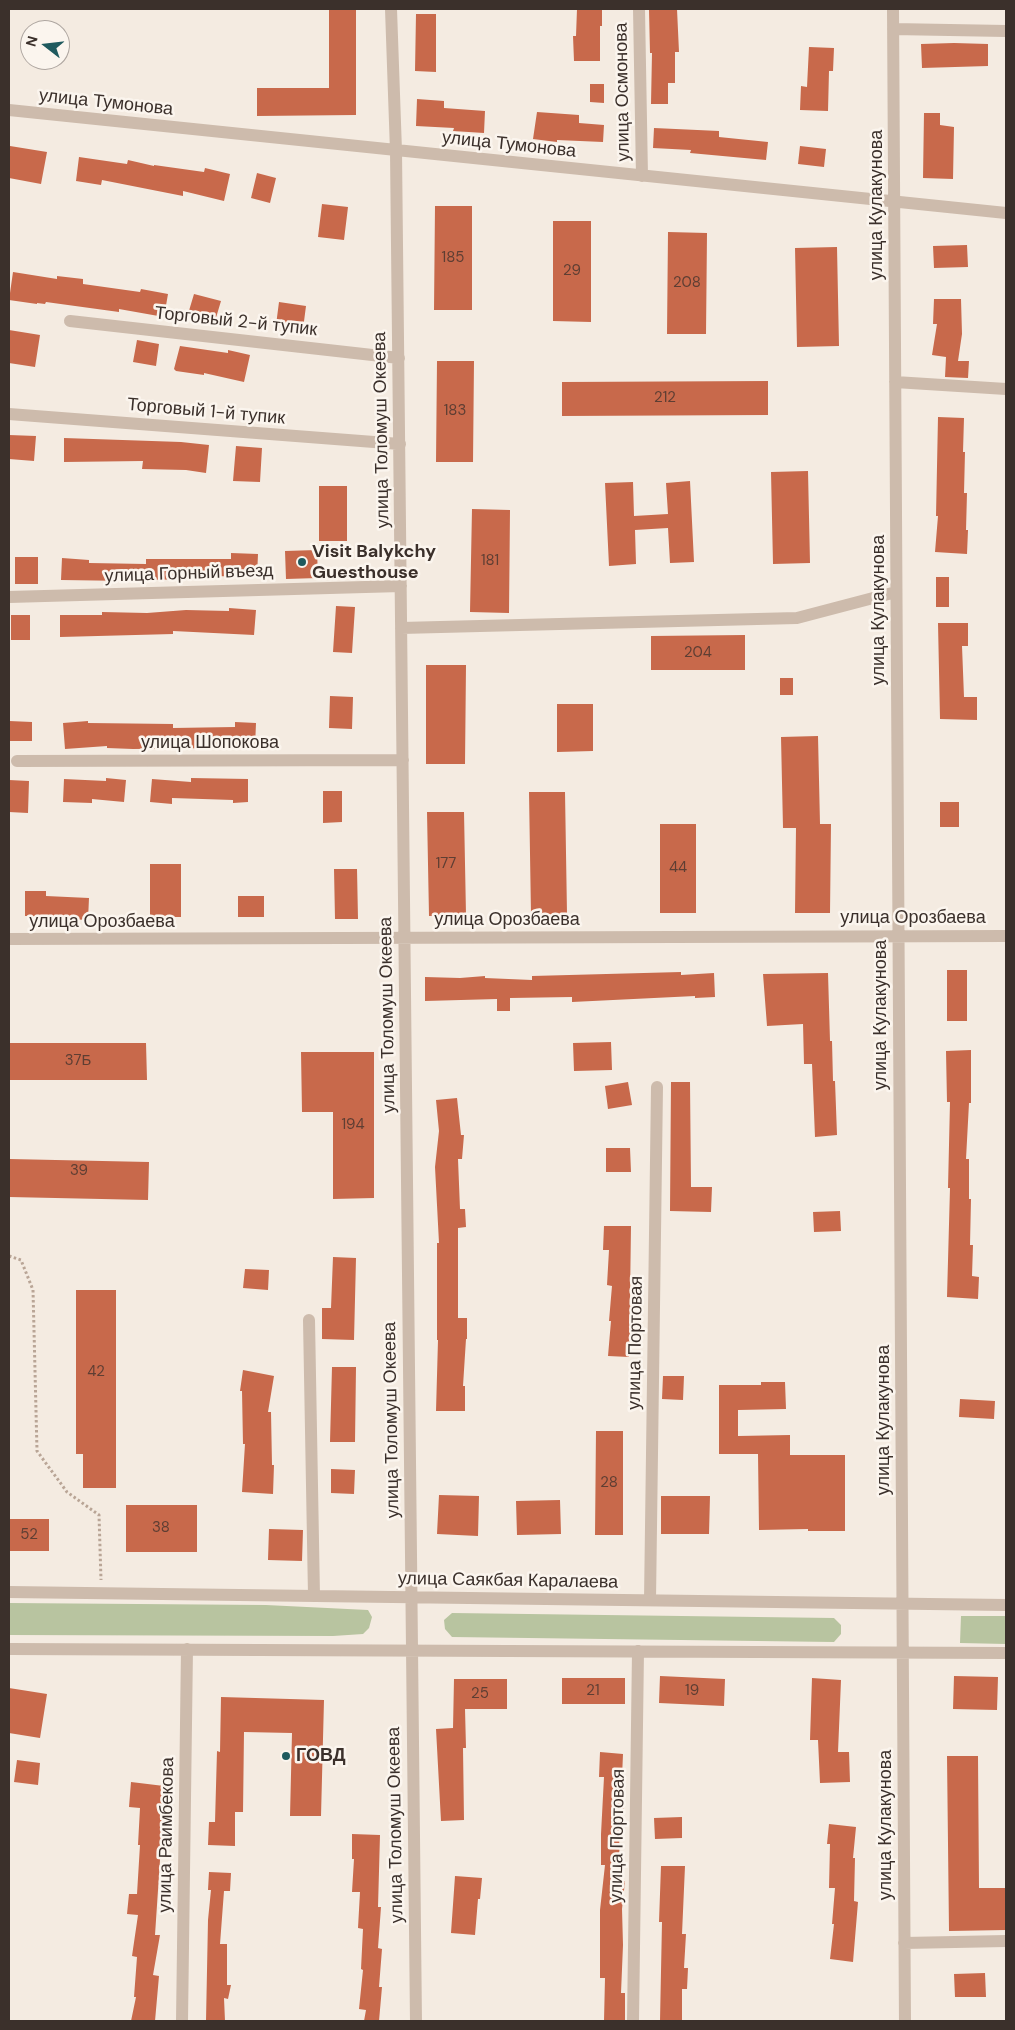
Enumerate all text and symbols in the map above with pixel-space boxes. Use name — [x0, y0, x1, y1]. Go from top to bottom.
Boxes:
north arrow — [20, 20, 70, 70]
street label: улица Осмонова — [611, 22, 635, 162]
text: N — [21, 34, 42, 49]
street label: улица Тумонова — [38, 85, 174, 121]
street label: улица Тумонова — [441, 127, 577, 163]
street label: улица Кулакунова — [866, 130, 888, 280]
house number: 185 — [442, 249, 464, 267]
house number: 29 — [563, 262, 581, 280]
house number: 208 — [673, 274, 701, 292]
street label: Торговый 2-й тупик — [154, 303, 318, 341]
street label: улица Толомуш Океева — [369, 332, 395, 528]
house number: 212 — [654, 389, 676, 407]
street label: Торговый 1-й тупик — [126, 394, 286, 430]
house number: 183 — [444, 402, 466, 420]
street label: улица Кулакунова — [868, 535, 890, 685]
place label: Visit Balykchy Guesthouse — [312, 541, 436, 584]
house number: 181 — [481, 552, 499, 570]
marker: Visit Balykchy Guesthouse — [296, 556, 308, 568]
street label: улица Горный въезд — [104, 560, 274, 588]
house number: 204 — [684, 644, 712, 662]
street label: улица Шопокова — [141, 732, 279, 754]
house number: 177 — [436, 855, 456, 873]
house number: 44 — [669, 859, 687, 877]
street label: улица Орозбаева — [840, 907, 986, 929]
street label: улица Орозбаева — [434, 909, 580, 931]
street label: улица Орозбаева — [29, 911, 175, 933]
street label: улица Толомуш Океева — [375, 917, 401, 1113]
street label: улица Кулакунова — [870, 940, 892, 1090]
house number: 37Б — [65, 1052, 91, 1070]
house number: 194 — [341, 1116, 365, 1134]
house number: 39 — [70, 1162, 88, 1180]
street label: улица Портовая — [624, 1276, 648, 1410]
street label: улица Толомуш Океева — [379, 1322, 405, 1518]
street label: улица Кулакунова — [873, 1345, 895, 1495]
house number: 42 — [87, 1363, 105, 1381]
house number: 28 — [600, 1474, 618, 1492]
house number: 38 — [152, 1519, 170, 1537]
house number: 52 — [20, 1526, 38, 1544]
street label: улица Саякбая Каралаева — [398, 1568, 618, 1594]
house number: 21 — [586, 1682, 600, 1700]
house number: 19 — [685, 1682, 699, 1700]
house number: 25 — [471, 1685, 489, 1703]
street label: улица Толомуш Океева — [383, 1727, 409, 1923]
place label: ГОВД — [296, 1745, 346, 1767]
marker: ГОВД — [280, 1750, 292, 1762]
street label: улица Кулакунова — [875, 1750, 897, 1900]
street label: улица Раимбекова — [155, 1757, 179, 1913]
street label: улица Портовая — [606, 1769, 630, 1903]

